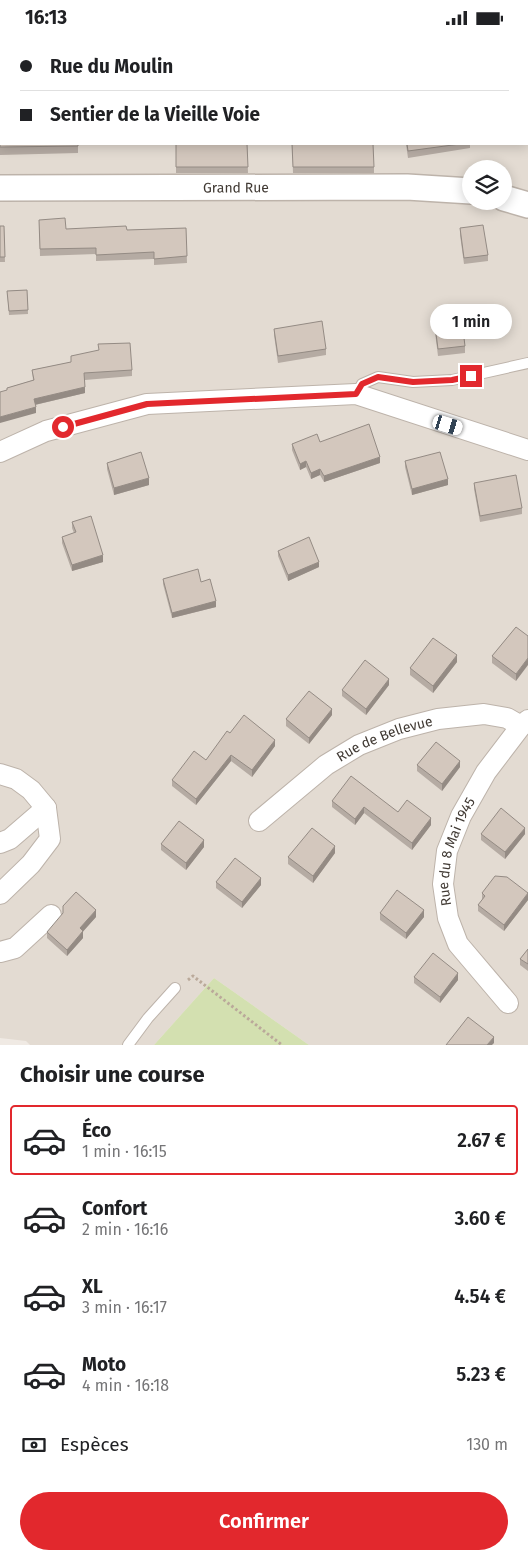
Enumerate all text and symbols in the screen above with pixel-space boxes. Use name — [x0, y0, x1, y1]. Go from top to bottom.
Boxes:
text: 16:13 — [25, 6, 67, 29]
text: Rue du Moulin — [50, 55, 173, 78]
text: Sentier de la Vieille Voie — [50, 103, 260, 126]
map controls — [462, 160, 512, 210]
button: layers — [462, 160, 512, 210]
street label: Grand Rue — [203, 179, 269, 196]
callout: 1 min — [430, 303, 512, 339]
text: 1 min — [452, 312, 490, 331]
route end — [460, 365, 482, 387]
car — [431, 413, 464, 437]
route start — [52, 416, 74, 438]
street label: Rue de Bellevue — [333, 712, 434, 765]
street label: Rue du 8 Mai 1945 — [434, 794, 478, 907]
text: Choisir une course — [20, 1061, 205, 1088]
icon: car — [22, 1118, 67, 1163]
text: Éco — [82, 1119, 111, 1142]
text: 2.67 € — [457, 1129, 506, 1152]
text: 1 min · 16:15 — [82, 1142, 167, 1161]
icon: car — [22, 1196, 67, 1241]
text: Confort — [82, 1197, 147, 1220]
text: 3.60 € — [454, 1207, 506, 1230]
text: 2 min · 16:16 — [82, 1220, 168, 1239]
icon: car — [22, 1274, 67, 1319]
text: XL — [82, 1275, 103, 1298]
text: 4.54 € — [454, 1285, 506, 1308]
text: 3 min · 16:17 — [82, 1298, 167, 1317]
icon: car — [22, 1352, 67, 1397]
text: Moto — [82, 1353, 126, 1376]
text: 5.23 € — [456, 1363, 506, 1386]
text: 4 min · 16:18 — [82, 1376, 169, 1395]
icon: cash — [20, 1431, 48, 1459]
text: Espèces — [60, 1433, 129, 1456]
text: 130 m — [466, 1435, 508, 1454]
button: Confirmer — [20, 1492, 508, 1550]

